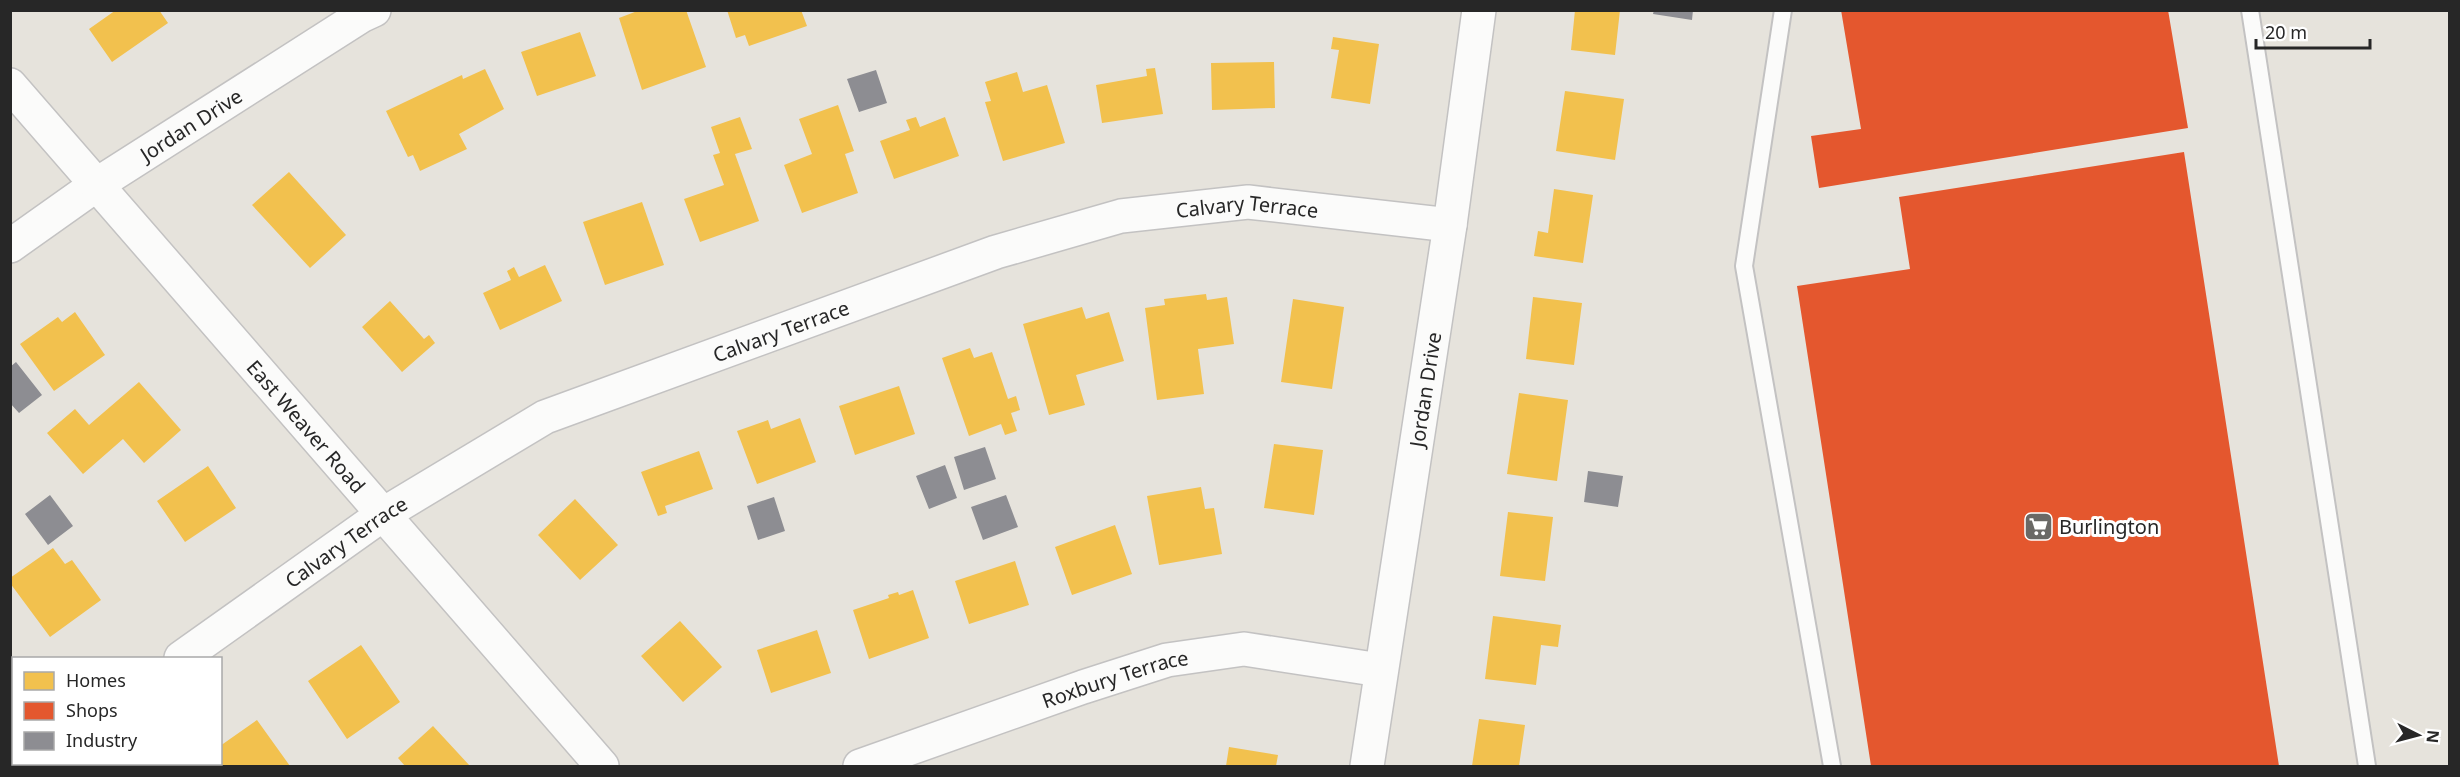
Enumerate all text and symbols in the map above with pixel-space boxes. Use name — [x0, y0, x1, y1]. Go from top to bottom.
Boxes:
scale bar — [2256, 12, 2370, 50]
text: 20 m — [2265, 20, 2307, 44]
street label: Jordan Drive — [133, 82, 247, 168]
street label: Calvary Terrace — [1174, 188, 1320, 223]
street label: Calvary Terrace — [709, 293, 853, 368]
street label: Jordan Drive — [1402, 330, 1447, 451]
street label: East Weaver Road — [241, 354, 372, 498]
street label: Calvary Terrace — [279, 490, 412, 593]
supermarket icon: Burlington — [2022, 510, 2054, 542]
place label: Burlington — [2059, 513, 2159, 540]
street label: Roxbury Terrace — [1038, 644, 1190, 714]
legend — [12, 657, 222, 765]
text: Homes — [66, 668, 126, 692]
text: Shops — [66, 698, 118, 722]
north arrow — [2388, 705, 2448, 765]
text: Industry — [66, 728, 138, 752]
text: N — [2421, 729, 2445, 744]

